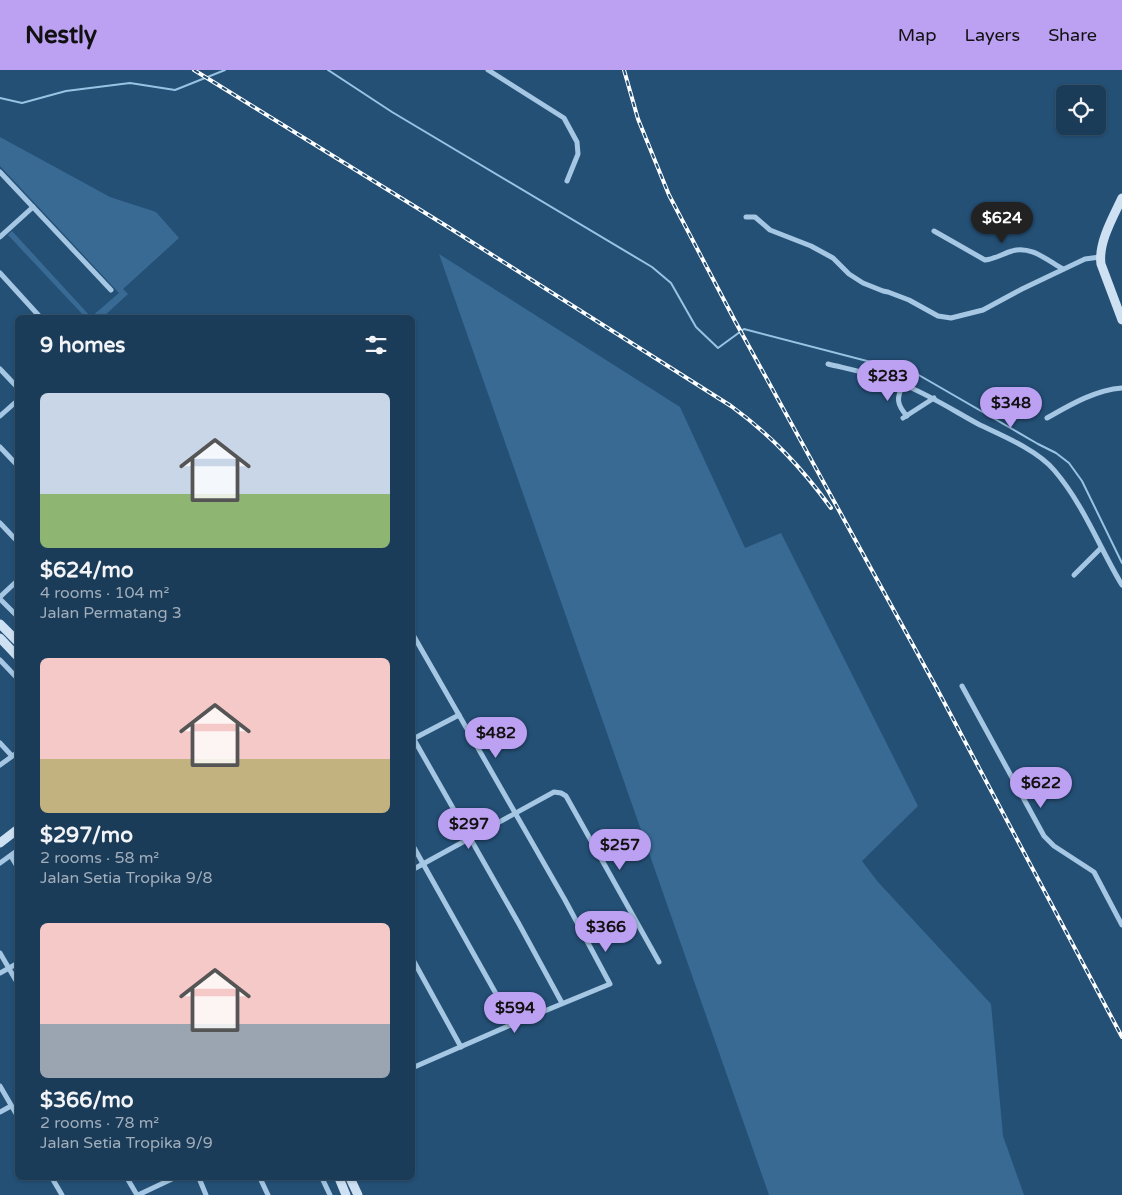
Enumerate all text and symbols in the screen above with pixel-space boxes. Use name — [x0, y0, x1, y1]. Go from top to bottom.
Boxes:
text: Nestly — [25, 21, 97, 50]
text: Map — [898, 24, 937, 46]
text: Layers — [965, 24, 1020, 46]
text: Share — [1048, 24, 1097, 46]
map controls — [1056, 85, 1106, 135]
button: locate — [1056, 85, 1106, 135]
pin: $624 — [972, 202, 1032, 244]
text: $624 — [982, 208, 1022, 228]
icon: filters — [362, 331, 390, 359]
text: 9 homes — [40, 333, 125, 358]
pin: $283 — [858, 360, 918, 402]
text: $283 — [868, 366, 908, 386]
pin: $348 — [981, 386, 1041, 429]
text: $348 — [991, 393, 1031, 413]
icon: home — [170, 425, 260, 515]
text: $624/mo — [40, 558, 134, 583]
text: 4 rooms · 104 m² — [40, 583, 169, 603]
text: Jalan Permatang 3 — [40, 603, 182, 623]
icon: home — [170, 690, 260, 780]
pin: $482 — [466, 716, 526, 759]
text: $482 — [476, 723, 516, 743]
pin: $622 — [1011, 766, 1071, 809]
text: $622 — [1021, 773, 1061, 793]
pin: $297 — [439, 808, 499, 850]
text: $297 — [449, 814, 489, 834]
text: $297/mo — [40, 823, 133, 848]
pin: $257 — [590, 828, 650, 871]
text: $257 — [600, 835, 640, 855]
text: 2 rooms · 58 m² — [40, 848, 159, 868]
text: Jalan Setia Tropika 9/8 — [40, 868, 213, 888]
pin: $366 — [576, 910, 636, 953]
text: $366 — [586, 917, 626, 937]
icon: home — [170, 955, 260, 1045]
pin: $594 — [485, 992, 545, 1034]
text: $594 — [495, 998, 535, 1018]
text: $366/mo — [40, 1088, 134, 1113]
text: 2 rooms · 78 m² — [40, 1113, 159, 1133]
text: Jalan Setia Tropika 9/9 — [40, 1133, 213, 1153]

